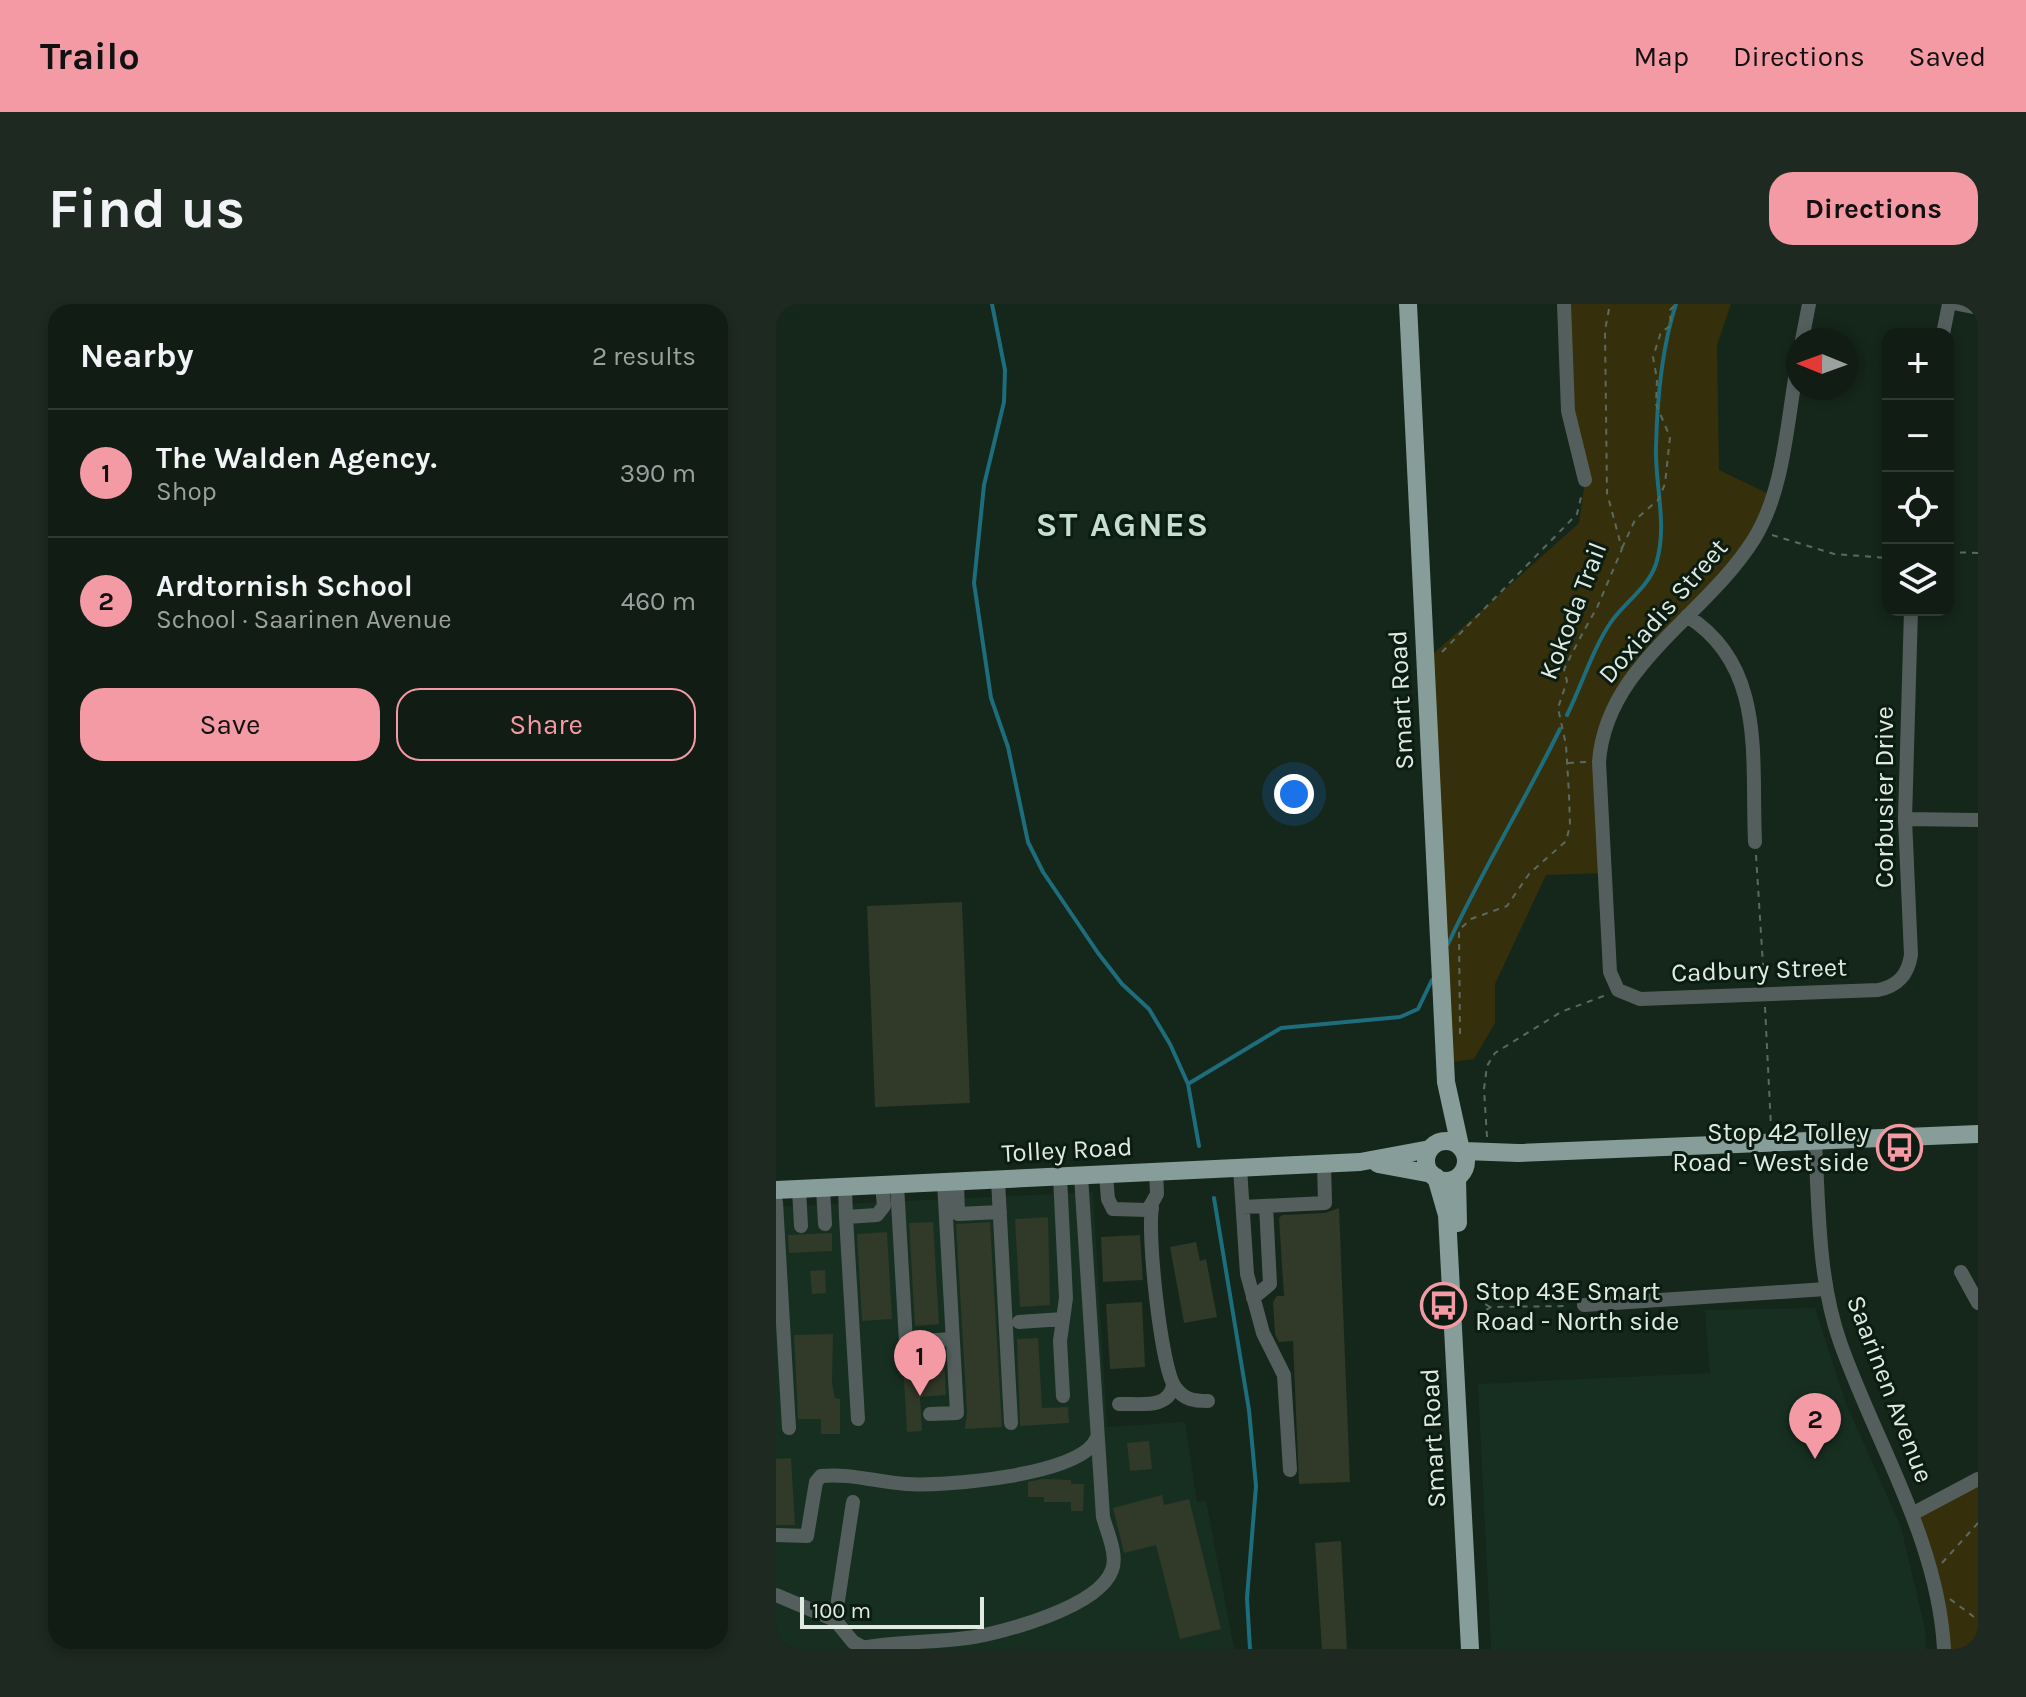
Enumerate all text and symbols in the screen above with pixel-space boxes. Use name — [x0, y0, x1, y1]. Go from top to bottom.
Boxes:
text: Trailo — [40, 34, 140, 79]
text: Map — [1634, 40, 1689, 73]
text: Directions — [1733, 40, 1865, 73]
text: Saved — [1909, 40, 1986, 73]
button: Directions — [1769, 172, 1978, 245]
text: Find us — [48, 176, 245, 241]
north arrow — [1786, 328, 1858, 400]
map controls — [1882, 328, 1954, 616]
button: + — [1882, 328, 1954, 400]
text: Nearby — [80, 336, 194, 376]
text: 2 results — [592, 341, 696, 372]
button: − — [1882, 400, 1954, 472]
text: The Walden Agency. — [156, 440, 437, 476]
text: 1 — [101, 458, 111, 489]
text: 390 m — [620, 458, 696, 489]
button: locate — [1882, 472, 1954, 544]
text: Shop — [156, 476, 217, 507]
district label: ST AGNES — [1036, 505, 1210, 545]
street label: Doxiadis Street — [1592, 532, 1734, 690]
street label: Kokoda Trail — [1533, 538, 1613, 684]
button: layers — [1882, 544, 1954, 616]
text: Ardtornish School — [156, 568, 413, 604]
text: 2 — [98, 586, 114, 617]
text: 460 m — [621, 586, 696, 617]
text: School · Saarinen Avenue — [156, 604, 451, 635]
street label: Smart Road — [1382, 630, 1420, 770]
button: Save — [80, 688, 380, 761]
button: Share — [396, 688, 696, 761]
street label: Corbusier Drive — [1869, 706, 1900, 888]
your location — [1274, 774, 1314, 814]
street label: Cadbury Street — [1671, 951, 1848, 989]
place label: Stop 42 Tolley Road - West side — [1672, 1117, 1869, 1178]
bus stop icon: Stop 42 Tolley Road - West side — [1876, 1123, 1924, 1171]
street label: Tolley Road — [1001, 1131, 1133, 1169]
place label: Stop 43E Smart Road - North side — [1475, 1276, 1679, 1337]
bus stop icon: Stop 43E Smart Road - North side — [1420, 1282, 1468, 1330]
street label: Saarinen Avenue — [1840, 1291, 1940, 1487]
pin: 1 — [894, 1330, 946, 1396]
street label: Smart Road — [1414, 1368, 1452, 1508]
pin: 2 — [1789, 1393, 1841, 1459]
scale bar — [800, 1593, 984, 1629]
text: 100 m — [812, 1598, 871, 1624]

